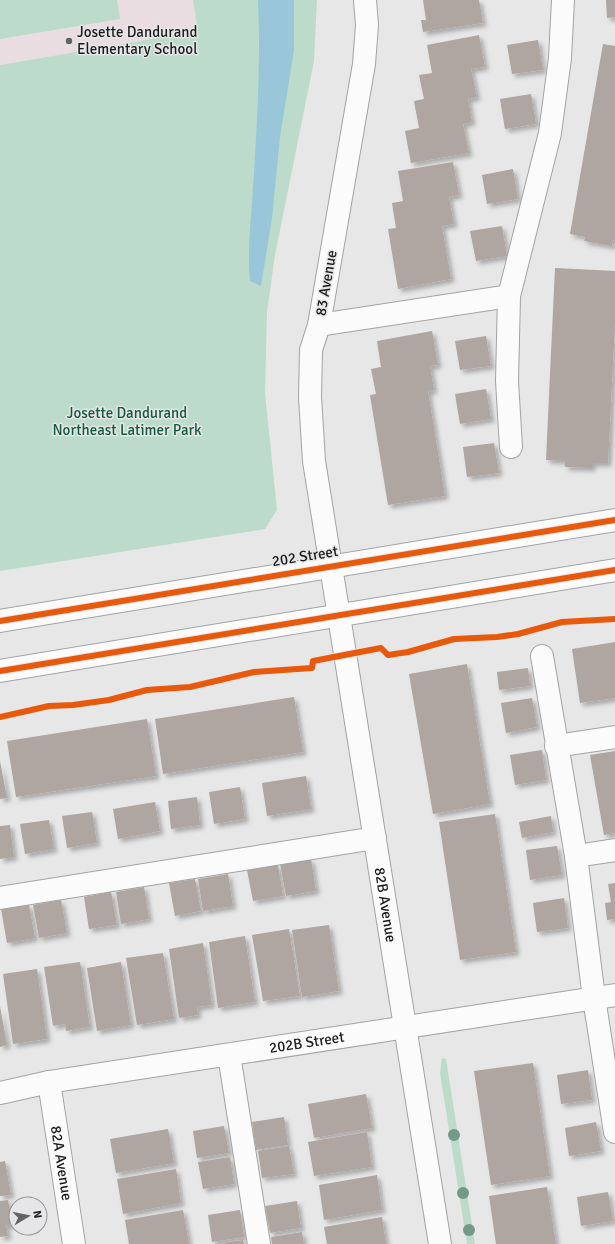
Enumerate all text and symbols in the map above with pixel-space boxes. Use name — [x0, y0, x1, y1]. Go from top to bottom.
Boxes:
place label: Josette Dandurand Elementary School — [77, 23, 198, 58]
marker: Josette Dandurand Elementary School — [64, 36, 74, 46]
street label: 83 Avenue — [311, 249, 341, 317]
park label: Josette Dandurand Northeast Latimer Park — [52, 404, 202, 439]
street label: 202 Street — [271, 542, 339, 570]
street label: 82B Avenue — [371, 866, 400, 944]
street label: 202B Street — [268, 1028, 346, 1057]
street label: 82A Avenue — [47, 1124, 76, 1202]
north arrow — [8, 1196, 48, 1236]
text: N — [30, 1209, 44, 1219]

